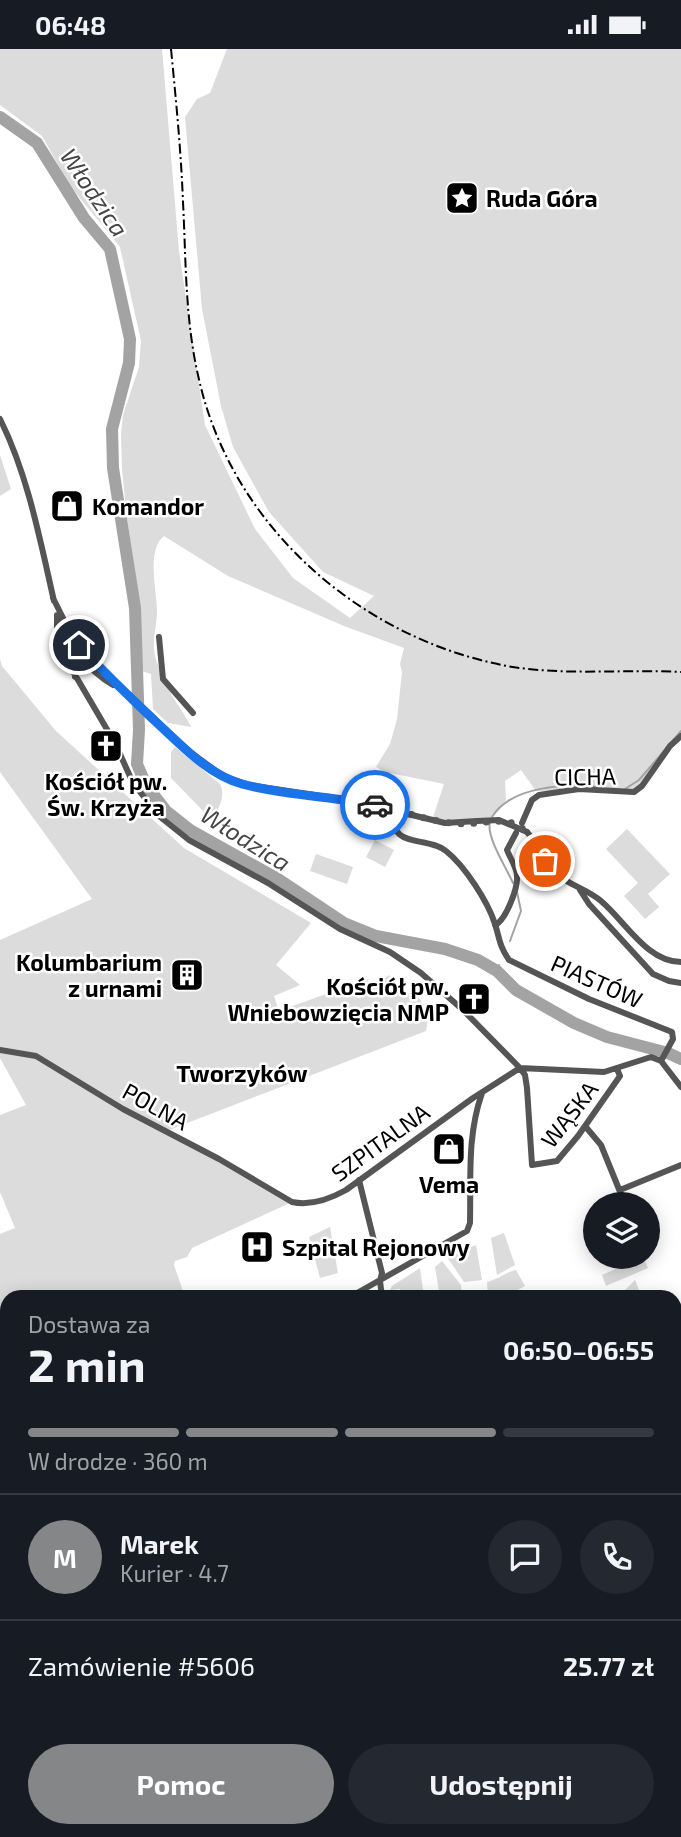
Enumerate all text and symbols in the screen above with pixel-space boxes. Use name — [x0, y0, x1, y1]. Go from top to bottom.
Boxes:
text: 06:48 — [35, 9, 106, 40]
water label: Włodzica — [55, 142, 135, 242]
place icon: Ruda Góra — [443, 179, 481, 217]
place label: Ruda Góra — [486, 184, 598, 212]
shop icon: Komandor — [48, 487, 86, 525]
place label: Komandor — [92, 492, 204, 520]
pin — [49, 615, 109, 675]
icon: home — [60, 626, 98, 664]
church icon: Kościół pw. Św. Krzyża — [87, 727, 125, 765]
street label: CICHA — [554, 761, 617, 791]
place label: Kościół pw. Św. Krzyża — [45, 767, 167, 821]
courier — [340, 770, 410, 840]
icon: car — [356, 786, 394, 824]
water label: Włodzica — [196, 799, 296, 877]
pin — [515, 831, 575, 891]
icon: bag — [526, 842, 564, 880]
place label: Kolumbarium z urnami — [16, 948, 162, 1002]
street label: PIASTÓW — [547, 948, 647, 1014]
building icon: Kolumbarium z urnami — [168, 956, 206, 994]
place label: Kościół pw. Wniebowzięcia NMP — [228, 972, 449, 1026]
church icon: Kościół pw. Wniebowzięcia NMP — [455, 980, 493, 1018]
district label: Tworzyków — [176, 1058, 308, 1087]
street label: WĄSKA — [534, 1075, 604, 1153]
street label: POLNA — [118, 1076, 195, 1136]
street label: SZPITALNA — [326, 1097, 435, 1187]
shop icon: Vema — [430, 1130, 468, 1168]
place label: Vema — [419, 1170, 479, 1198]
map controls — [583, 1192, 660, 1269]
button: layers — [583, 1192, 660, 1269]
hospital icon: Szpital Rejonowy — [238, 1228, 276, 1266]
place label: Szpital Rejonowy — [282, 1233, 470, 1261]
text: Dostawa za — [28, 1310, 150, 1338]
text: 06:50–06:55 — [503, 1334, 654, 1365]
text: 2 min — [28, 1336, 146, 1391]
text: W drodze · 360 m — [28, 1447, 208, 1475]
button: chat — [488, 1520, 562, 1594]
button: phone — [580, 1520, 654, 1594]
text: Marek — [120, 1528, 199, 1559]
text: M — [53, 1542, 77, 1573]
text: Kurier · 4.7 — [120, 1559, 229, 1587]
text: Zamówienie #5606 — [28, 1650, 255, 1681]
text: 25.77 zł — [563, 1650, 654, 1681]
button: Pomoc — [28, 1744, 334, 1824]
button: Udostępnij — [348, 1744, 654, 1824]

